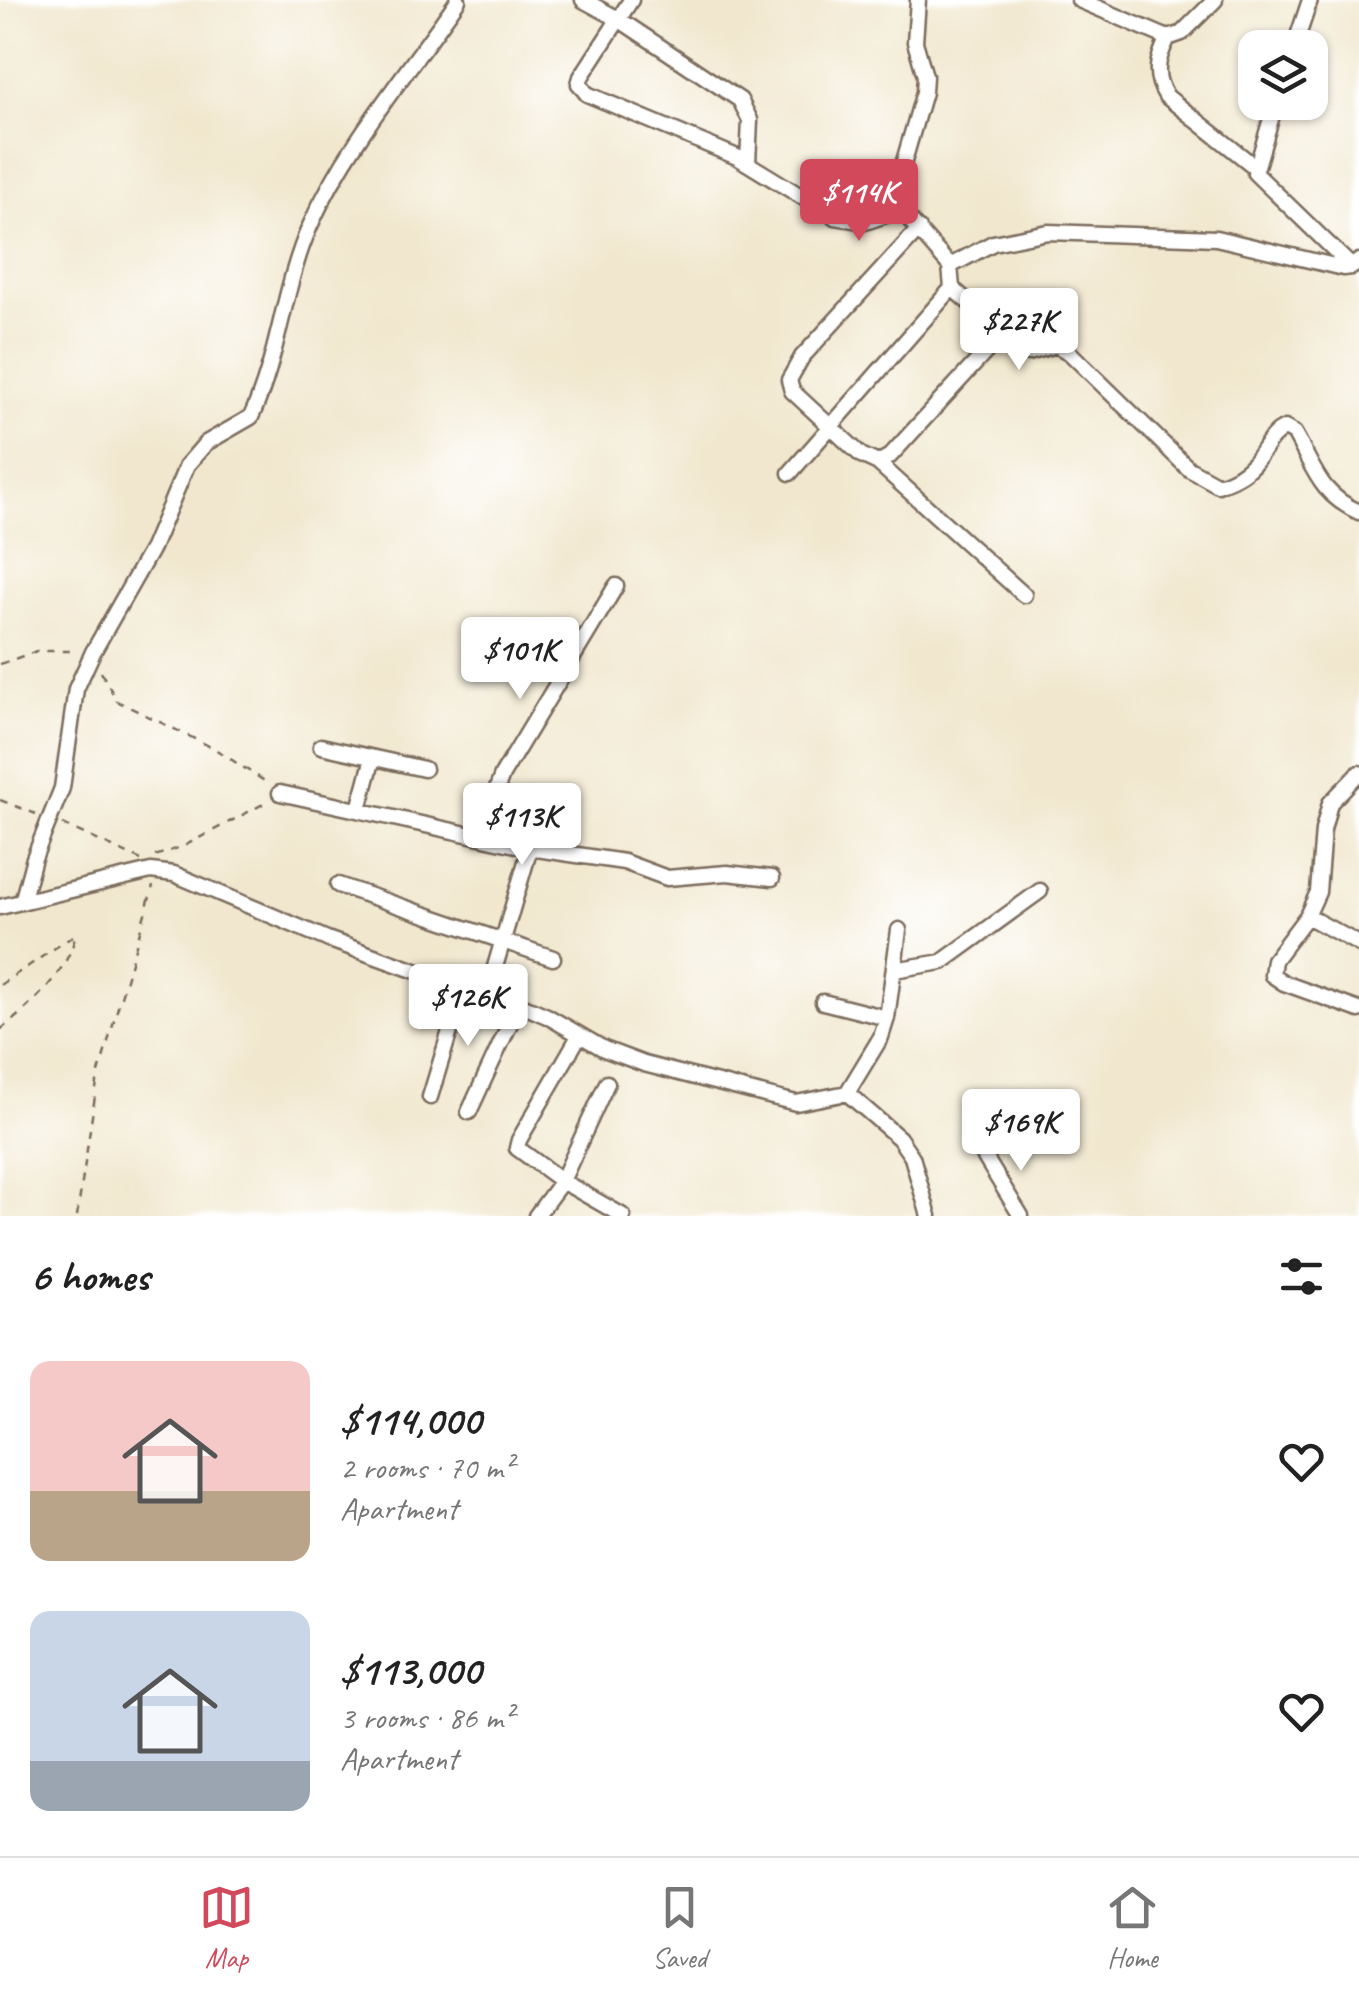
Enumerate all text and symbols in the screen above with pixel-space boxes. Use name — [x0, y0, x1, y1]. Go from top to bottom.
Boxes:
map controls — [1238, 30, 1328, 120]
button: layers — [1238, 30, 1328, 120]
pin: $114K — [789, 159, 929, 244]
text: $114K — [822, 171, 896, 212]
pin: $227K — [949, 288, 1089, 373]
text: $227K — [982, 300, 1056, 341]
pin: $101K — [450, 617, 590, 702]
text: $101K — [483, 629, 557, 670]
pin: $113K — [452, 783, 592, 868]
text: $113K — [485, 795, 559, 836]
pin: $126K — [398, 964, 538, 1049]
text: $126K — [431, 976, 505, 1017]
pin: $169K — [951, 1089, 1091, 1174]
text: $169K — [984, 1101, 1058, 1142]
icon: filters — [1274, 1249, 1329, 1304]
text: 6 homes — [30, 1250, 149, 1303]
text: $114,000 — [340, 1394, 481, 1447]
icon: home — [110, 1401, 230, 1521]
icon: heart — [1274, 1434, 1329, 1489]
text: 2 rooms · 70 m² — [340, 1447, 513, 1488]
text: Apartment — [340, 1488, 458, 1529]
text: $113,000 — [340, 1644, 481, 1697]
icon: home — [110, 1651, 230, 1771]
icon: heart — [1274, 1684, 1329, 1739]
text: 3 rooms · 86 m² — [340, 1697, 513, 1738]
text: Apartment — [340, 1738, 458, 1779]
tab: Map — [199, 1880, 254, 1975]
tab: Saved — [652, 1880, 707, 1975]
tab: Home — [1105, 1880, 1160, 1975]

